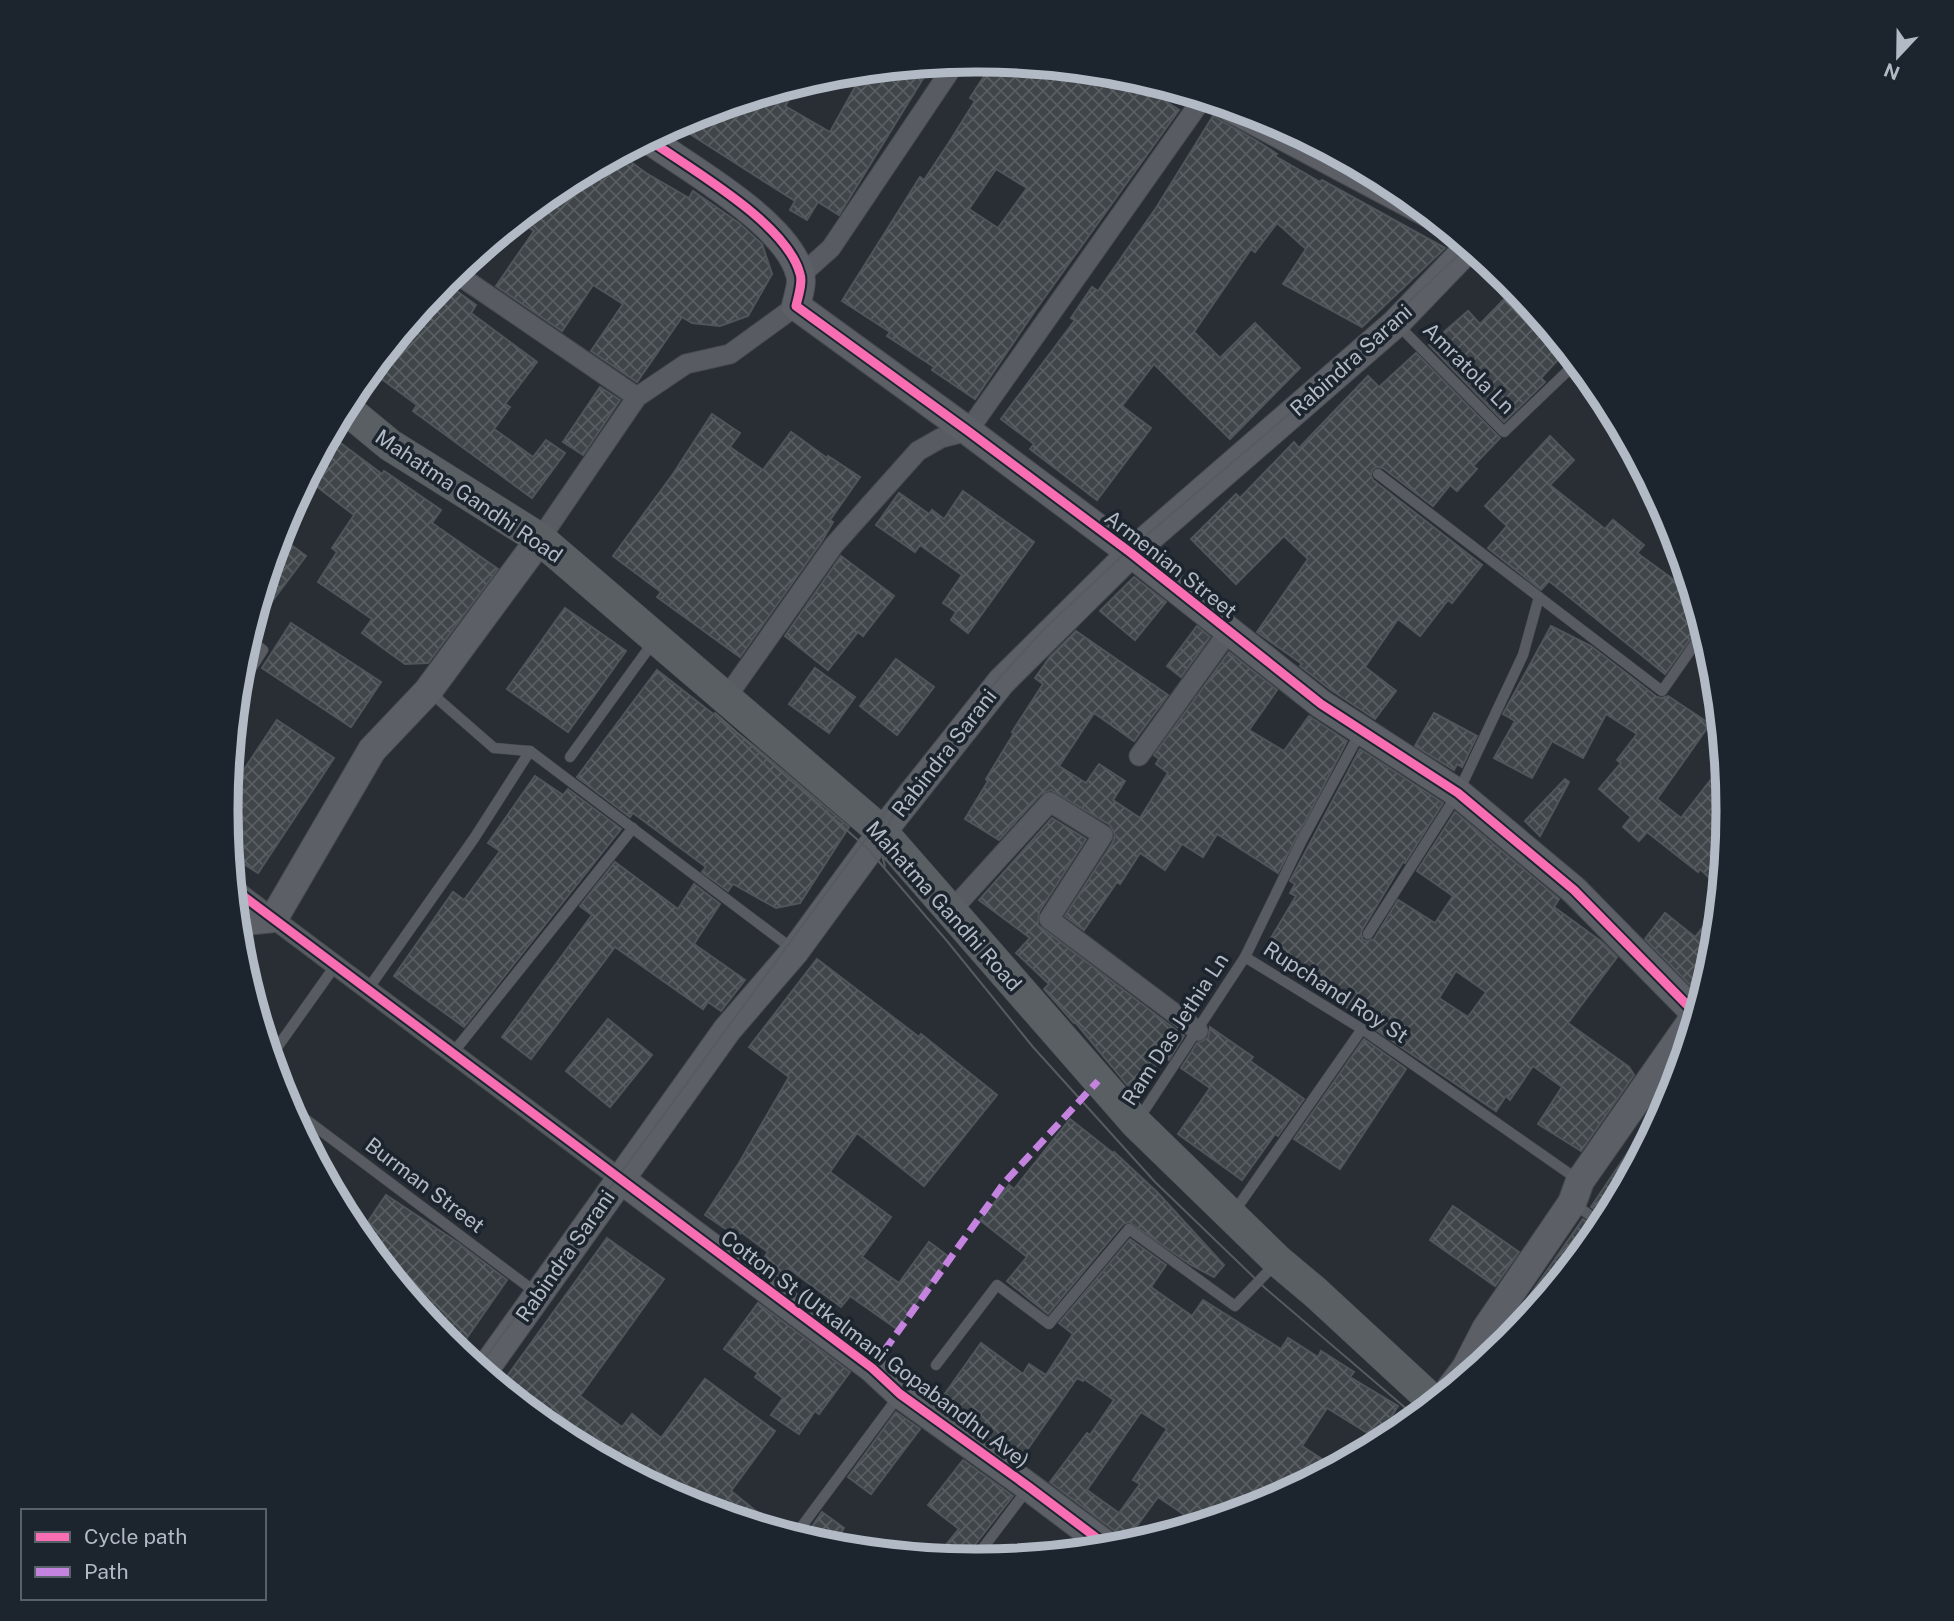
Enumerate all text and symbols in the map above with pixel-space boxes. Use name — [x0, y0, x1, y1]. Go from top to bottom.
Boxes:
north arrow — [1863, 21, 1933, 91]
text: N — [1881, 59, 1903, 85]
street label: Rabindra Sarani — [1285, 299, 1417, 421]
street label: Amratola Ln — [1418, 317, 1520, 419]
street label: Mahatma Gandhi Road — [371, 424, 567, 568]
street label: Armenian Street — [1100, 505, 1242, 623]
street label: Rabindra Sarani — [886, 684, 1002, 822]
street label: Mahatma Gandhi Road — [861, 816, 1027, 996]
street label: Rupchand Roy St — [1259, 936, 1413, 1048]
street label: Ram Das Jethia Ln — [1116, 948, 1234, 1110]
street label: Burman Street — [360, 1132, 490, 1238]
street label: Rabindra Sarani — [510, 1185, 620, 1327]
street label: Cotton St (Utkalmani Gopabandhu Ave) — [716, 1225, 1034, 1473]
legend — [21, 1509, 266, 1600]
text: Cycle path — [84, 1524, 187, 1549]
text: Path — [84, 1559, 129, 1584]

